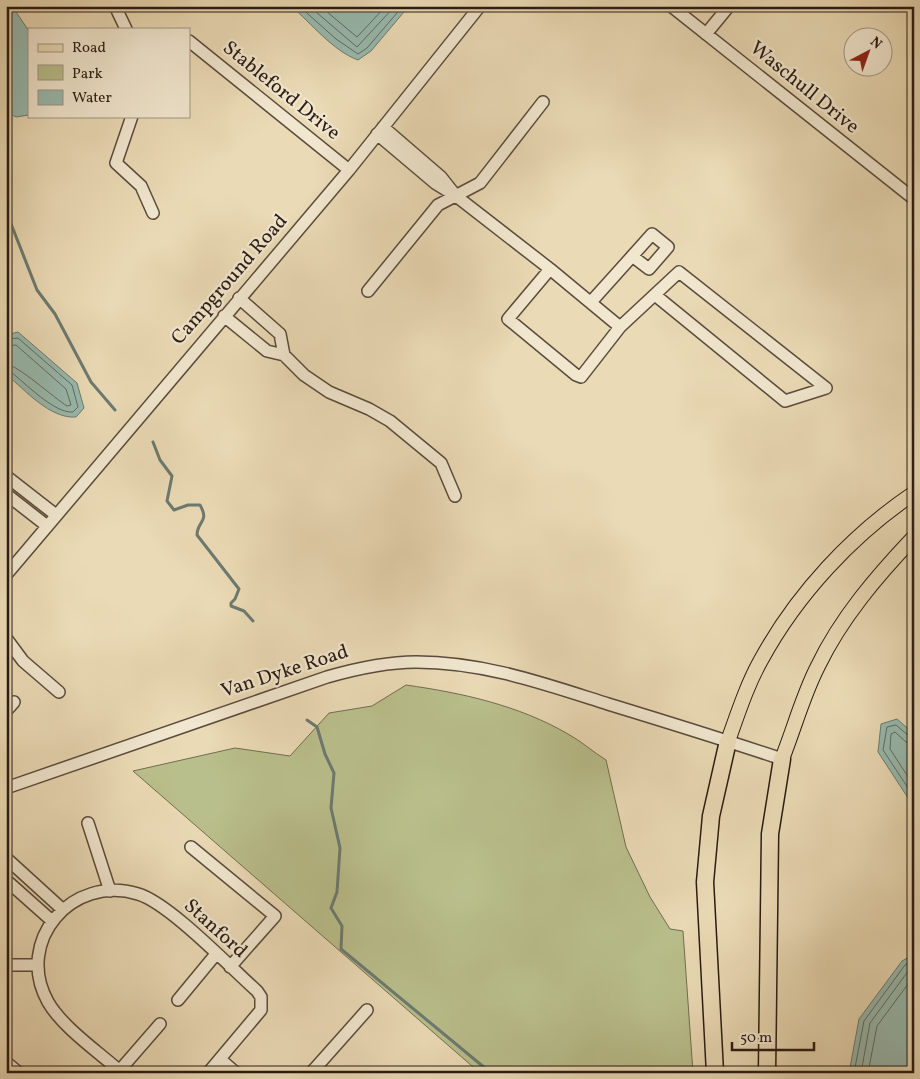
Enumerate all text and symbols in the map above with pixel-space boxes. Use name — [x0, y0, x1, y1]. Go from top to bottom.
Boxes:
legend — [28, 28, 190, 118]
north arrow — [842, 28, 892, 78]
text: N — [865, 33, 886, 54]
street label: Stableford Drive — [216, 35, 346, 147]
street label: Waschull Drive — [743, 35, 865, 141]
text: Road — [72, 38, 106, 59]
text: Park — [72, 64, 103, 85]
text: Water — [72, 88, 112, 109]
street label: Campground Road — [165, 209, 295, 351]
street label: Van Dyke Road — [218, 638, 352, 706]
street label: Stanford — [177, 893, 253, 965]
scale bar — [732, 1019, 815, 1051]
text: 50 m — [740, 1028, 772, 1049]

